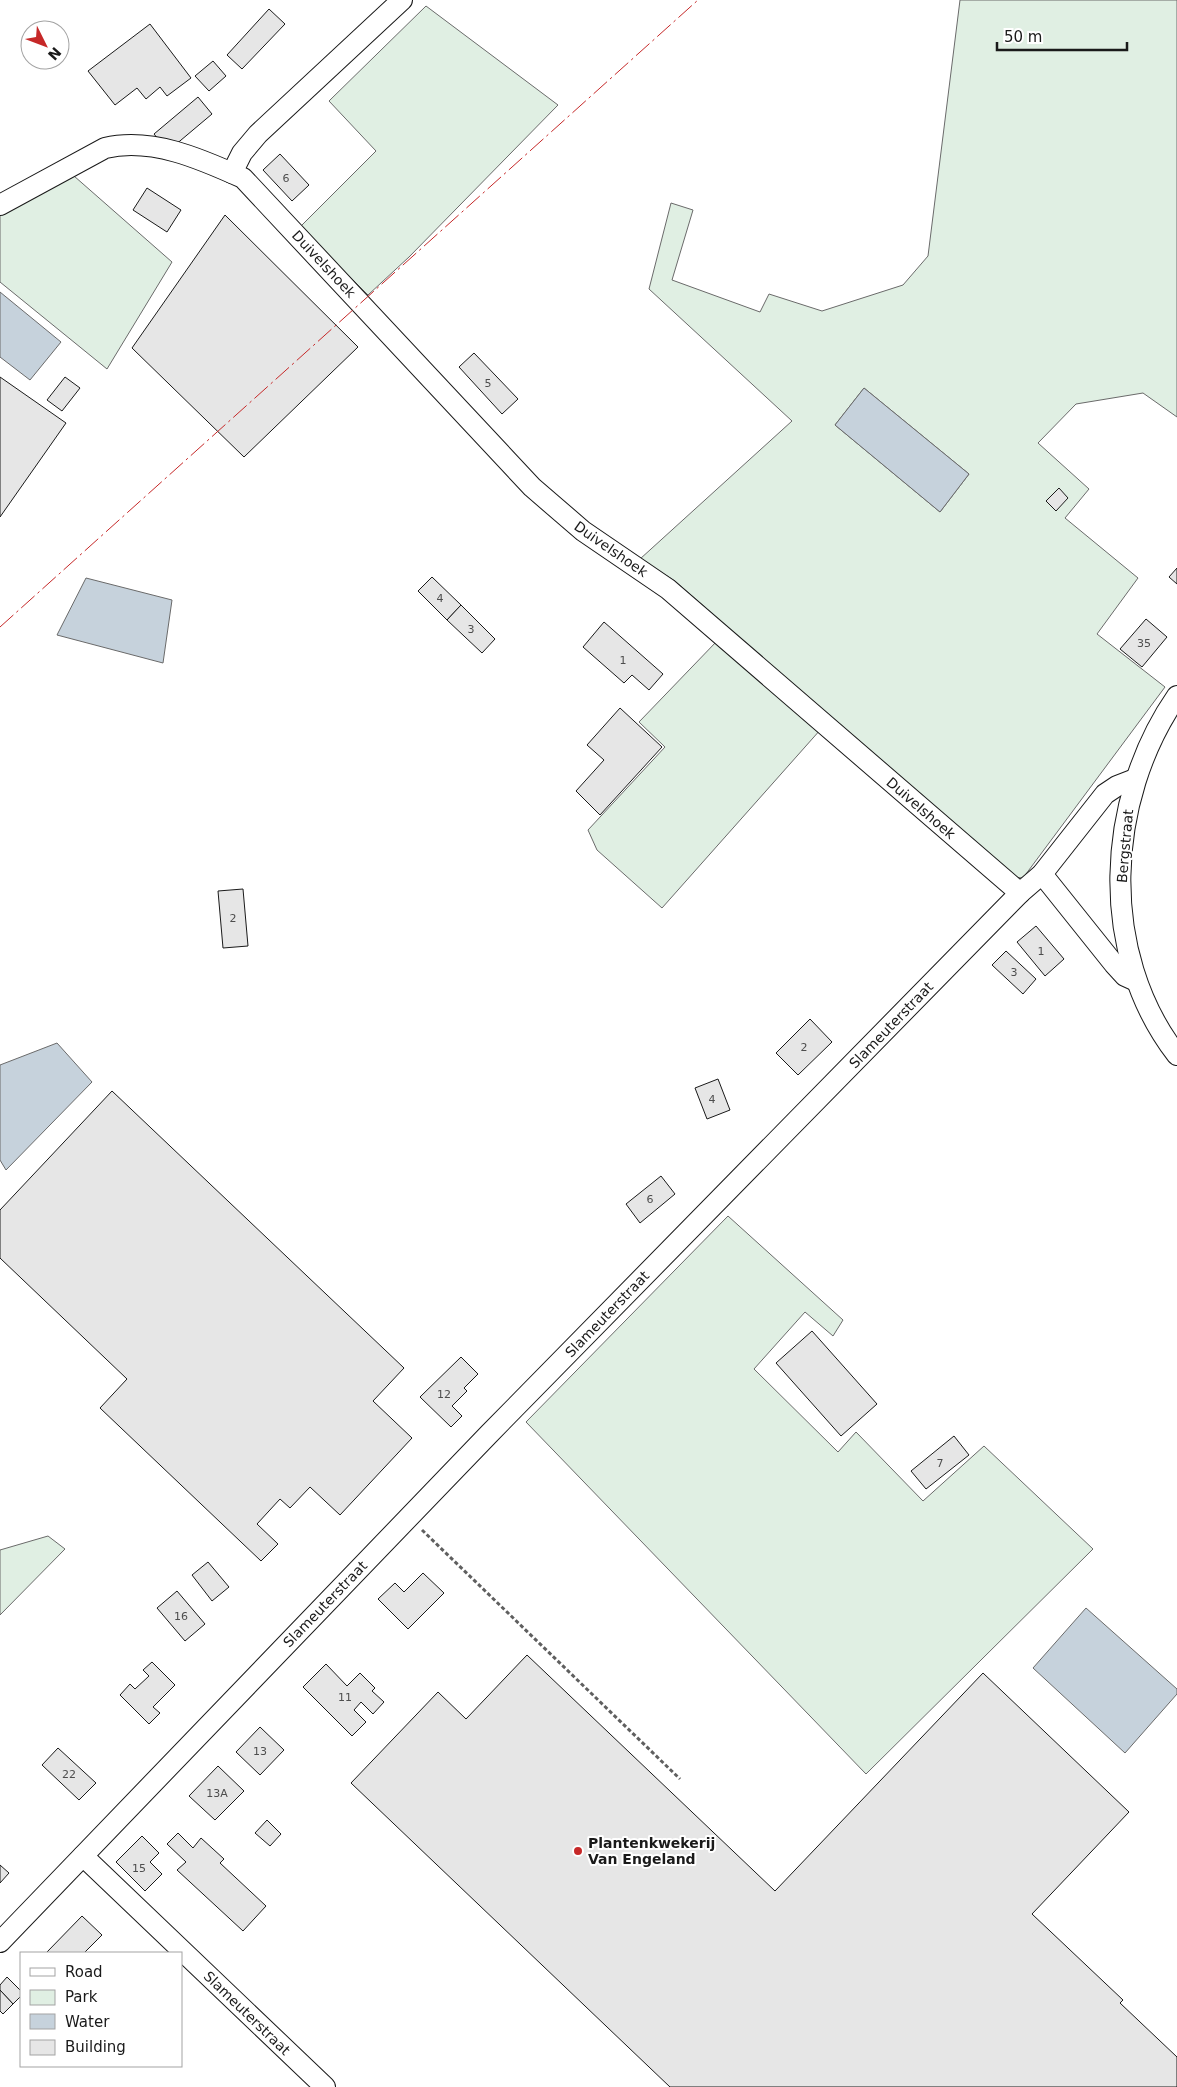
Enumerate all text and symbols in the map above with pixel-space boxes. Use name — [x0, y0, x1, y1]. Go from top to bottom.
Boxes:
north arrow — [20, 20, 70, 70]
scale bar — [997, 20, 1127, 52]
text: 50 m — [1004, 28, 1042, 46]
text: N — [45, 44, 65, 63]
house number: 6 — [283, 172, 290, 185]
street label: Duivelshoek — [289, 227, 360, 301]
house number: 5 — [485, 377, 492, 390]
street label: Duivelshoek — [571, 518, 651, 581]
house number: 4 — [437, 592, 444, 605]
house number: 3 — [468, 623, 475, 636]
house number: 35 — [1137, 637, 1151, 650]
house number: 1 — [620, 654, 627, 667]
street label: Duivelshoek — [883, 774, 959, 843]
street label: Bergstraat — [1114, 808, 1136, 883]
house number: 2 — [230, 912, 237, 925]
house number: 1 — [1038, 945, 1045, 958]
house number: 3 — [1011, 966, 1018, 979]
street label: Slameuterstraat — [846, 978, 937, 1071]
house number: 2 — [801, 1041, 808, 1054]
house number: 4 — [709, 1093, 716, 1106]
house number: 6 — [647, 1193, 654, 1206]
street label: Slameuterstraat — [562, 1267, 653, 1360]
house number: 12 — [437, 1388, 451, 1401]
house number: 7 — [937, 1457, 944, 1470]
street label: Slameuterstraat — [280, 1557, 371, 1650]
house number: 16 — [174, 1610, 188, 1623]
house number: 11 — [338, 1691, 352, 1704]
house number: 13 — [253, 1745, 267, 1758]
house number: 22 — [62, 1768, 76, 1781]
house number: 13A — [206, 1787, 228, 1800]
place label: Plantenkwekerij Van Engeland — [588, 1835, 715, 1867]
marker: Plantenkwekerij Van Engeland — [572, 1845, 584, 1857]
house number: 15 — [132, 1862, 146, 1875]
legend — [20, 1952, 182, 2067]
text: Road — [65, 1963, 103, 1981]
street label: Slameuterstraat — [201, 1968, 294, 2059]
text: Park — [65, 1988, 98, 2006]
text: Water — [65, 2013, 110, 2031]
text: Building — [65, 2038, 126, 2056]

